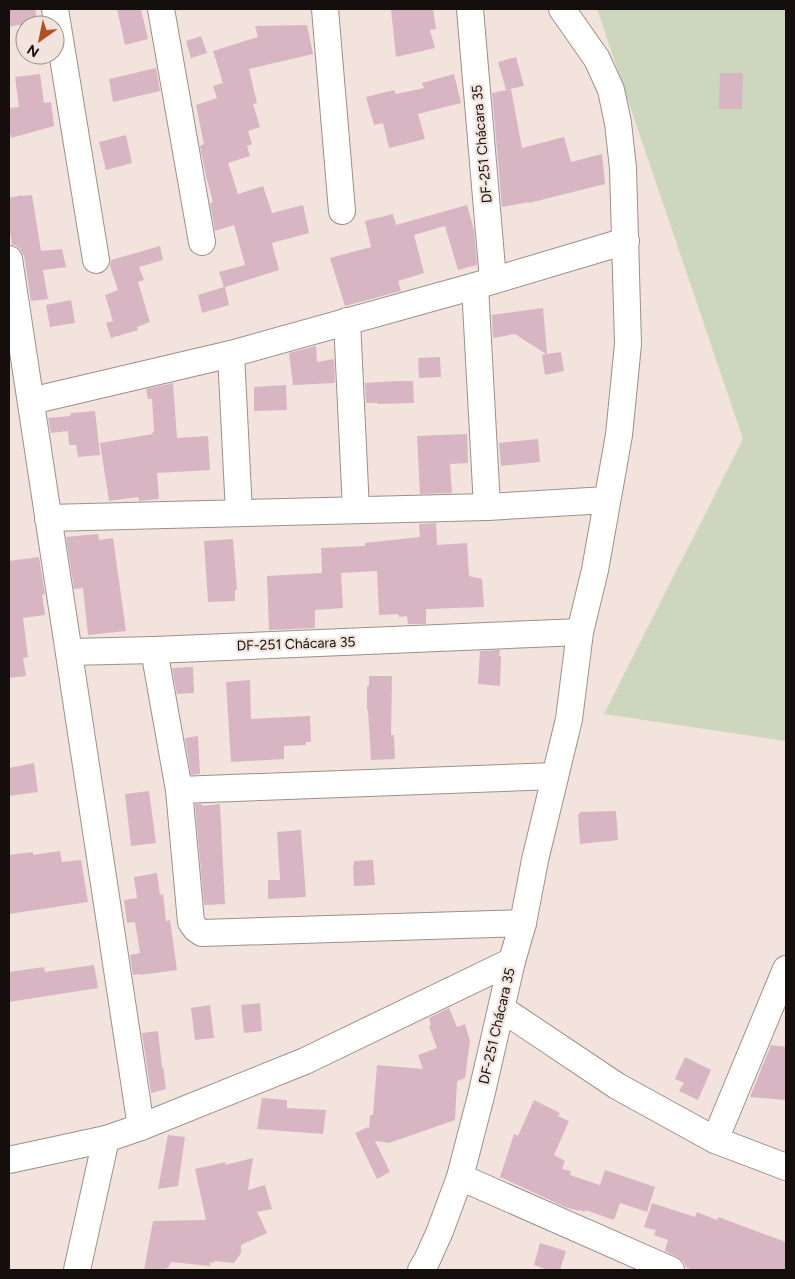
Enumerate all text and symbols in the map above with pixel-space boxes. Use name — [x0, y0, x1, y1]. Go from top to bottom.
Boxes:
north arrow — [15, 15, 65, 65]
text: N — [24, 40, 42, 61]
street label: DF-251 Chácara 35 — [468, 84, 496, 204]
street label: DF-251 Chácara 35 — [236, 633, 356, 655]
street label: DF-251 Chácara 35 — [475, 966, 519, 1086]

